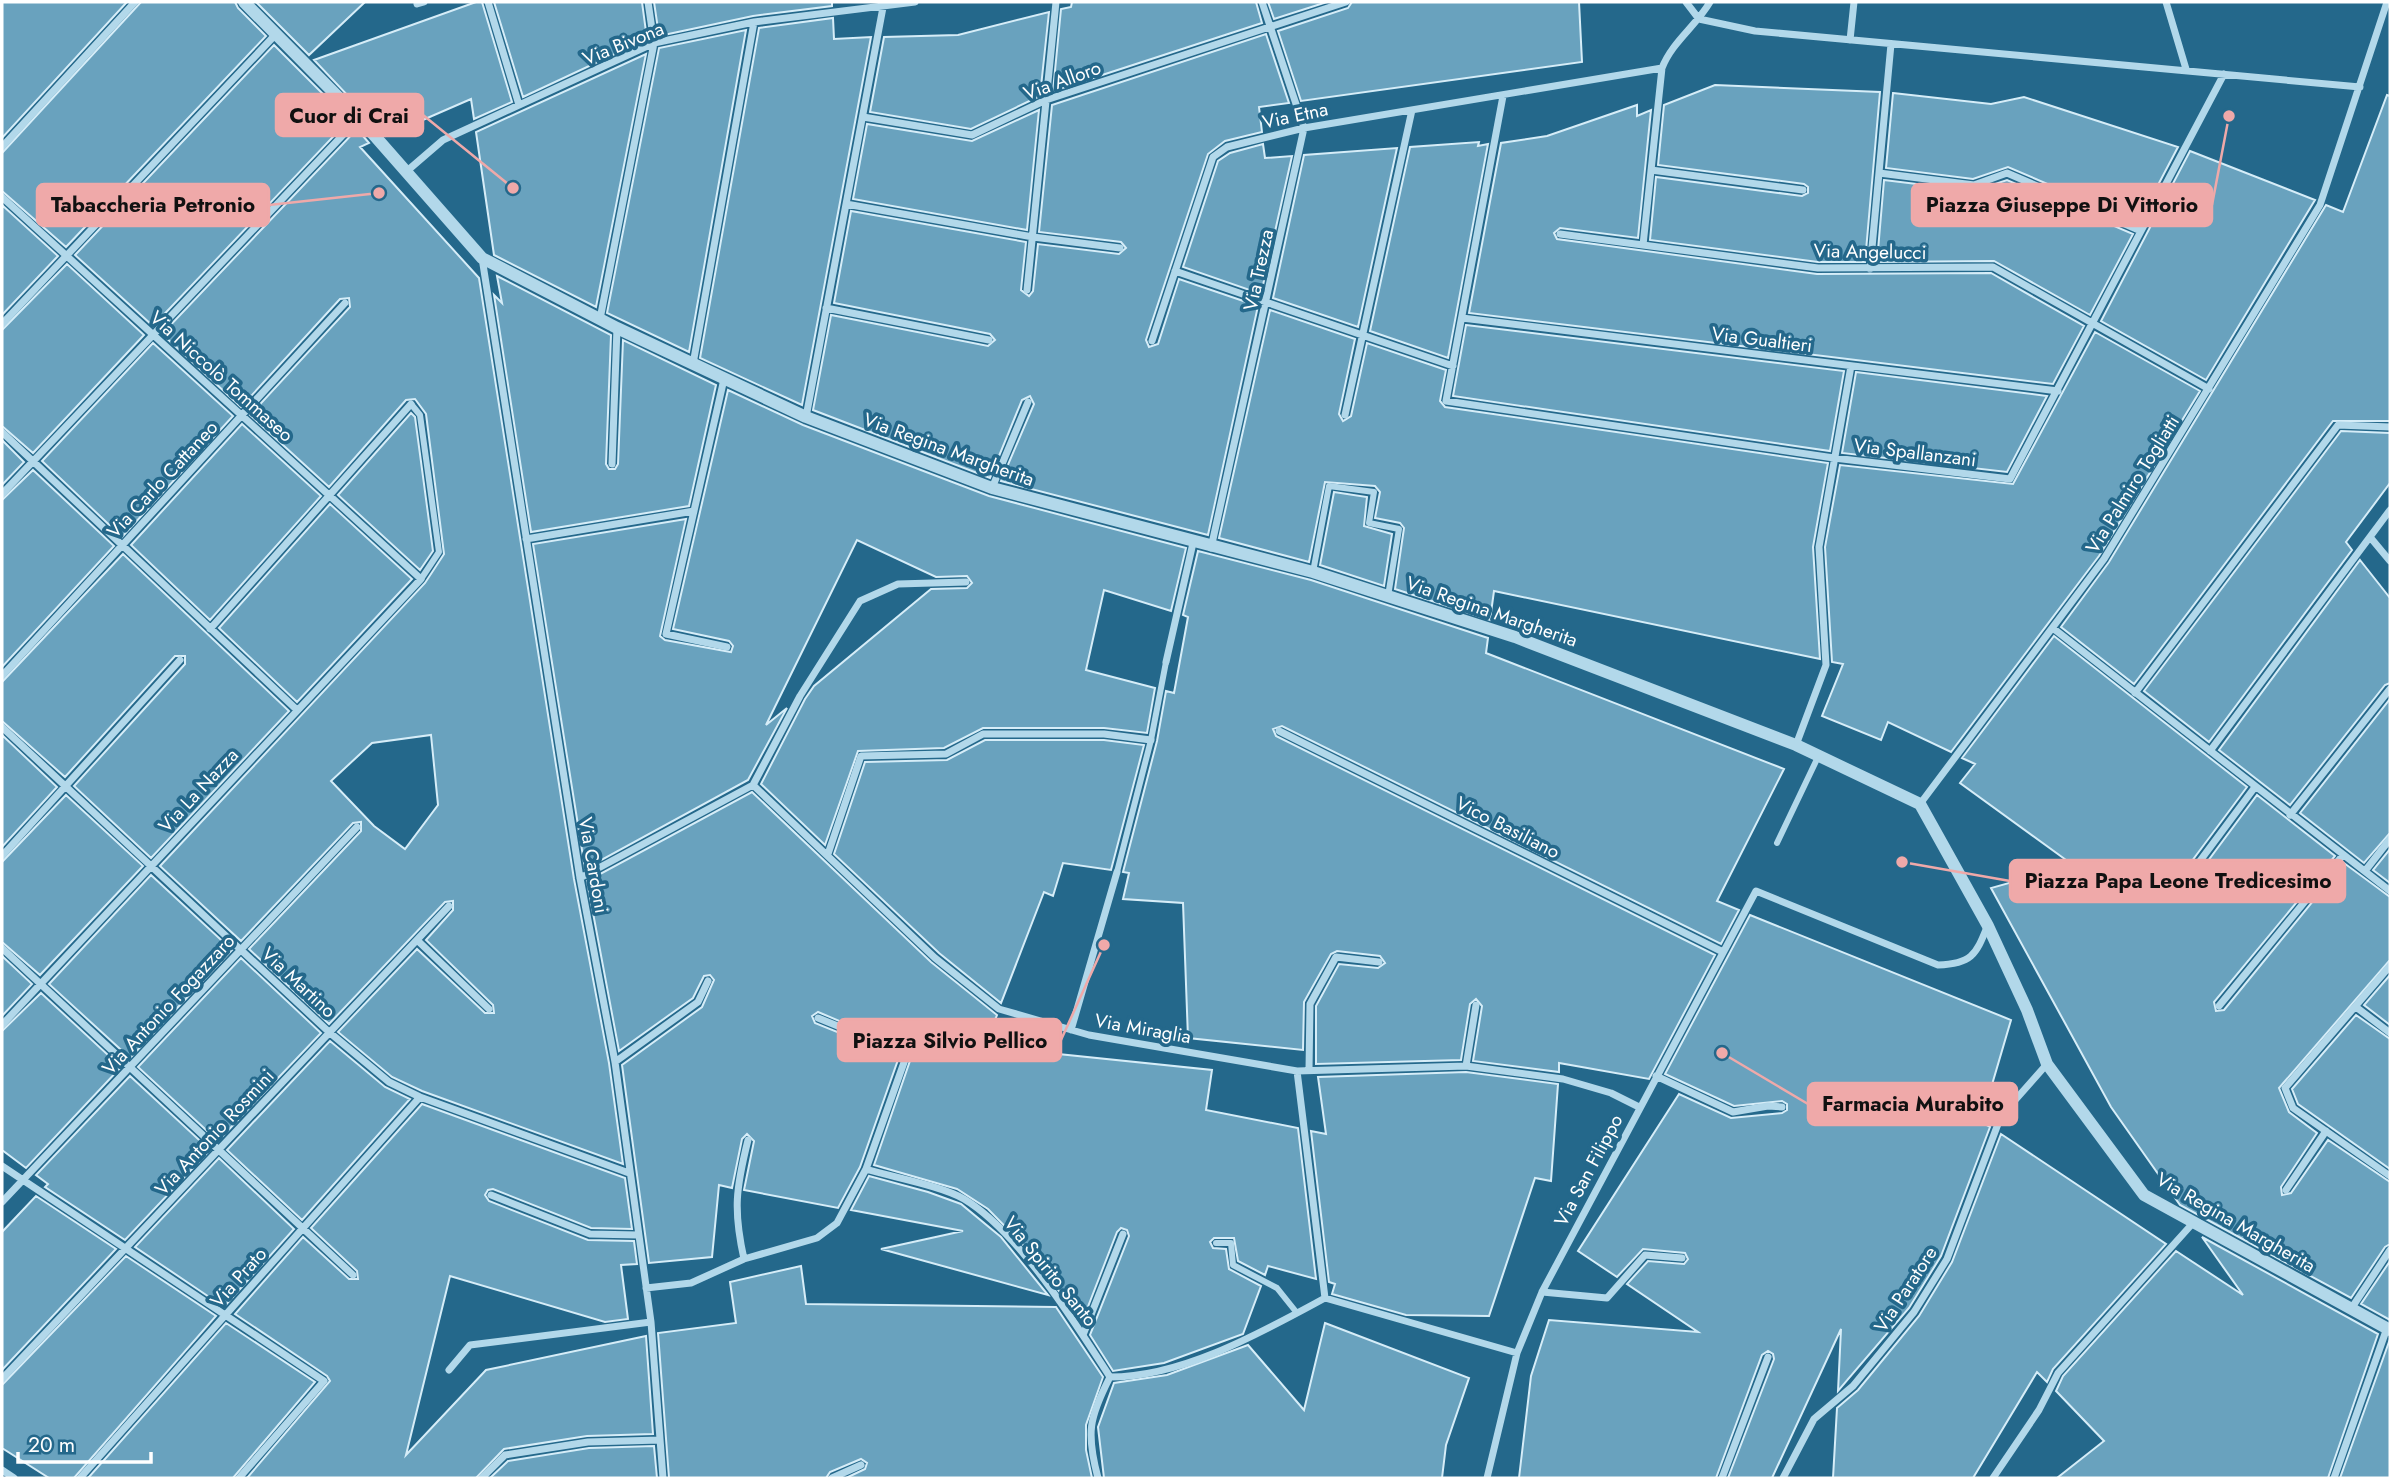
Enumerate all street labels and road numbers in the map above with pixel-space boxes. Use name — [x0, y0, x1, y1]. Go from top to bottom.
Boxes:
street label: Via Bivona — [579, 15, 668, 72]
street label: Via Alloro — [1020, 54, 1105, 107]
street label: Via Etna — [1260, 95, 1330, 136]
street label: Via Trezza — [1237, 227, 1280, 313]
street label: Via Angelucci — [1813, 237, 1927, 266]
street label: Via Niccolò Tommaseo — [144, 304, 299, 448]
street label: Via Gualtieri — [1710, 320, 1814, 359]
street label: Via Regina Margherita — [860, 406, 1038, 493]
street label: Via Palmiro Togliatti — [2079, 410, 2186, 559]
street label: Via Carlo Cattaneo — [101, 415, 224, 544]
street label: Via Spallanzani — [1852, 432, 1978, 473]
street label: Via Regina Margherita — [1402, 569, 1581, 654]
street label: Via La Nazza — [152, 742, 245, 839]
street label: Vico Basiliano — [1451, 790, 1565, 865]
street label: Via Cardoni — [572, 815, 615, 915]
street label: Via Antonio Fogazzaro — [96, 928, 241, 1081]
street label: Via Martino — [255, 941, 342, 1024]
street label: Via Miraglia — [1093, 1007, 1193, 1050]
street label: Via Antonio Rosmini — [149, 1063, 280, 1202]
street label: Via San Filippo — [1548, 1109, 1629, 1231]
street label: Via Regina Margherita — [2151, 1166, 2320, 1279]
street label: Via Spirito Santo — [998, 1210, 1104, 1332]
street label: Via Prato — [204, 1241, 273, 1313]
street label: Via Paratore — [1867, 1241, 1944, 1338]

